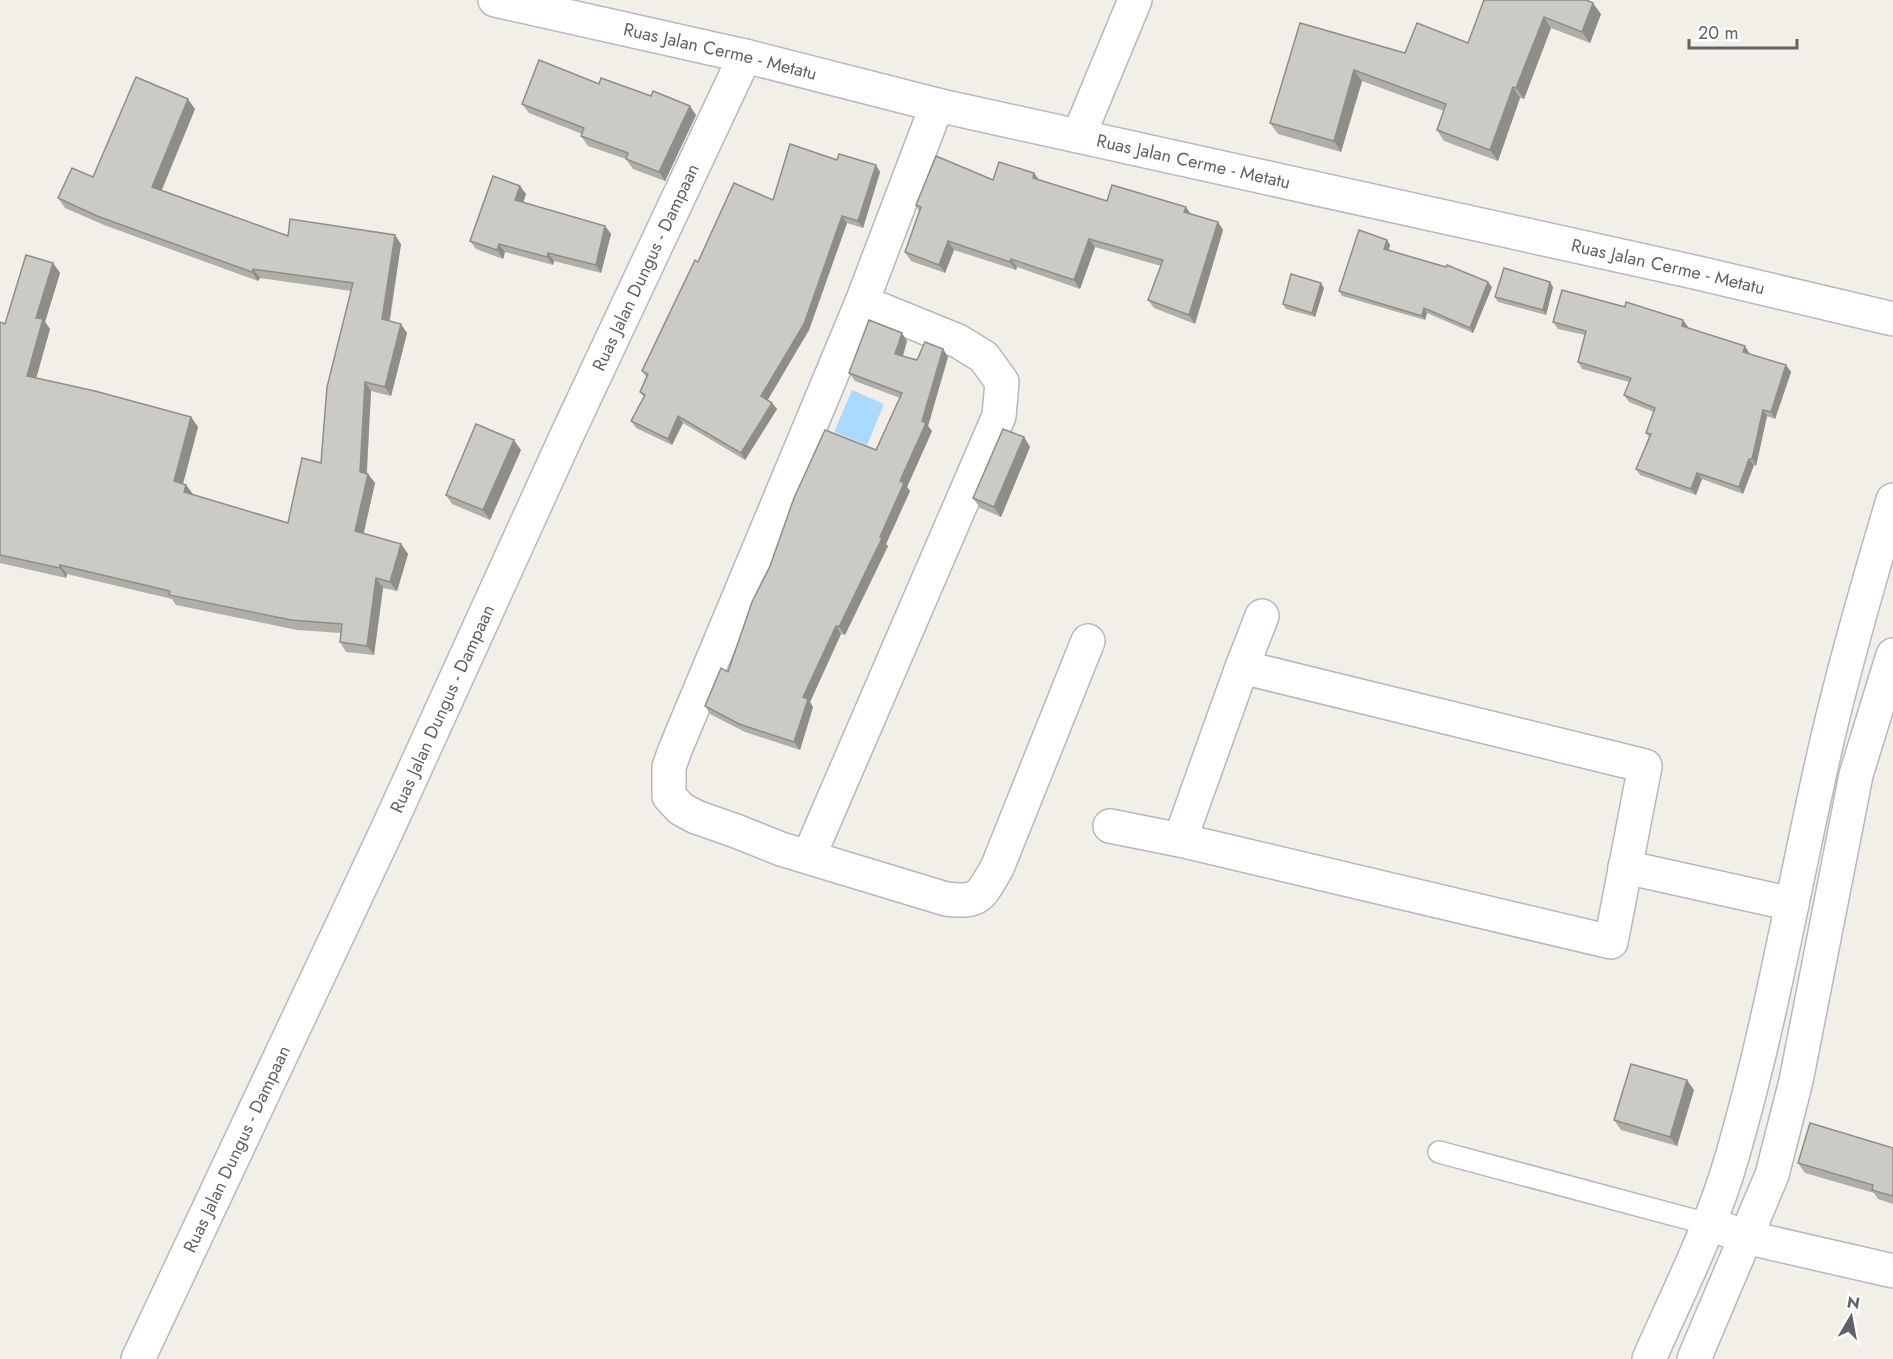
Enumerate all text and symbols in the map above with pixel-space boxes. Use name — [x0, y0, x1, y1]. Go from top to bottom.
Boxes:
scale bar — [1689, 12, 1797, 50]
street label: Ruas Jalan Cerme - Metatu — [621, 16, 820, 87]
text: 20 m — [1698, 20, 1738, 46]
street label: Ruas Jalan Cerme - Metatu — [1094, 128, 1293, 196]
street label: Ruas Jalan Dungus - Dampaan — [586, 159, 706, 375]
street label: Ruas Jalan Cerme - Metatu — [1569, 232, 1767, 301]
street label: Ruas Jalan Dungus - Dampaan — [384, 600, 501, 817]
street label: Ruas Jalan Dungus - Dampaan — [177, 1041, 297, 1257]
north arrow — [1821, 1287, 1881, 1347]
text: N — [1845, 1290, 1862, 1315]

